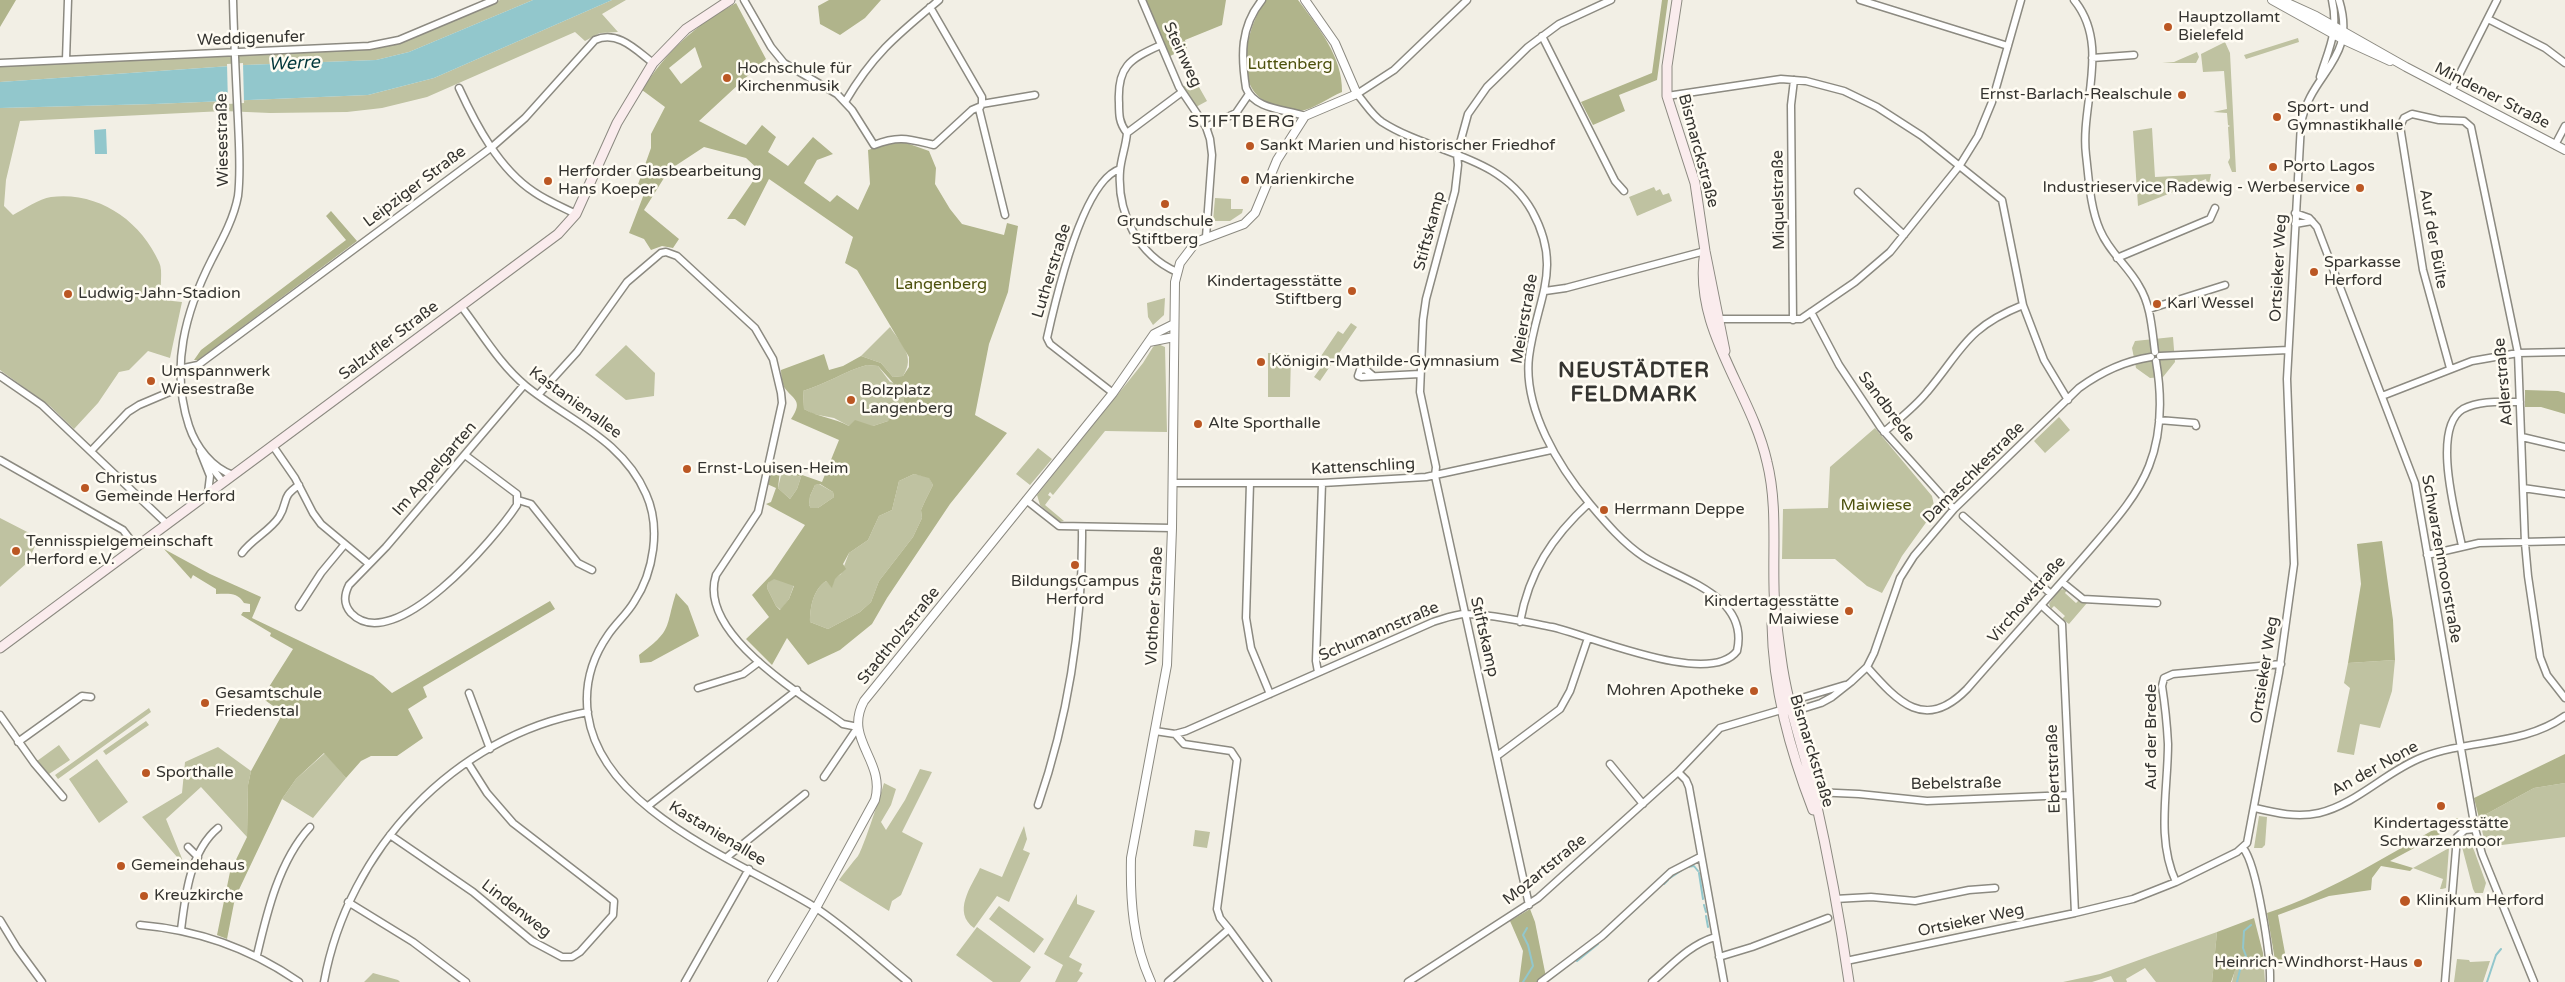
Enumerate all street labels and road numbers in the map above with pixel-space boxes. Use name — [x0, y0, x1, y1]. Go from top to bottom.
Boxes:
street label: Steinweg — [1159, 19, 1205, 91]
street label: Weddigenufer — [197, 28, 305, 50]
street label: Mindener Straße — [2431, 59, 2553, 133]
street label: Bismarckstraße — [1674, 92, 1722, 210]
street label: Wiesestraße — [213, 93, 233, 187]
street label: Leipziger Straße — [360, 142, 470, 232]
street label: Miquelstraße — [1769, 150, 1789, 250]
street label: Auf der Bülte — [2415, 188, 2451, 290]
street label: Stiftskamp — [1410, 189, 1450, 273]
street label: Ortsieker Weg — [2267, 213, 2291, 323]
street label: Lutherstraße — [1029, 222, 1075, 320]
street label: Meierstraße — [1508, 272, 1542, 366]
street label: Salzufler Straße — [335, 297, 443, 385]
street label: Adlerstraße — [2491, 337, 2517, 427]
street label: Kastanienallee — [525, 363, 625, 443]
street label: Sandbrede — [1853, 368, 1919, 446]
street label: Im Appelgarten — [389, 418, 481, 520]
street label: Damaschkestraße — [1919, 418, 2029, 528]
street label: Kattenschling — [1310, 455, 1416, 479]
street label: Schwarzenmoorstraße — [2417, 473, 2465, 645]
street label: Vlothoer Straße — [1142, 546, 1168, 666]
street label: Virchowstraße — [1984, 553, 2070, 647]
street label: Stadtholzstraße — [854, 583, 944, 689]
street label: Stiftskamp — [1465, 595, 1503, 679]
street label: Schumannstraße — [1316, 598, 1442, 666]
street label: Ortsieker Weg — [2247, 615, 2283, 725]
street label: Auf der Brede — [2142, 684, 2162, 790]
street label: Bismarckstraße — [1785, 692, 1837, 810]
street label: Ebertstraße — [2043, 724, 2065, 814]
street label: An der None — [2328, 737, 2422, 801]
street label: Bebelstraße — [1910, 774, 2002, 794]
street label: Kastanienallee — [665, 797, 769, 871]
street label: Mozartstraße — [1499, 831, 1591, 909]
street label: Lindenweg — [477, 876, 555, 942]
street label: Ortsieker Weg — [1916, 900, 2026, 942]

